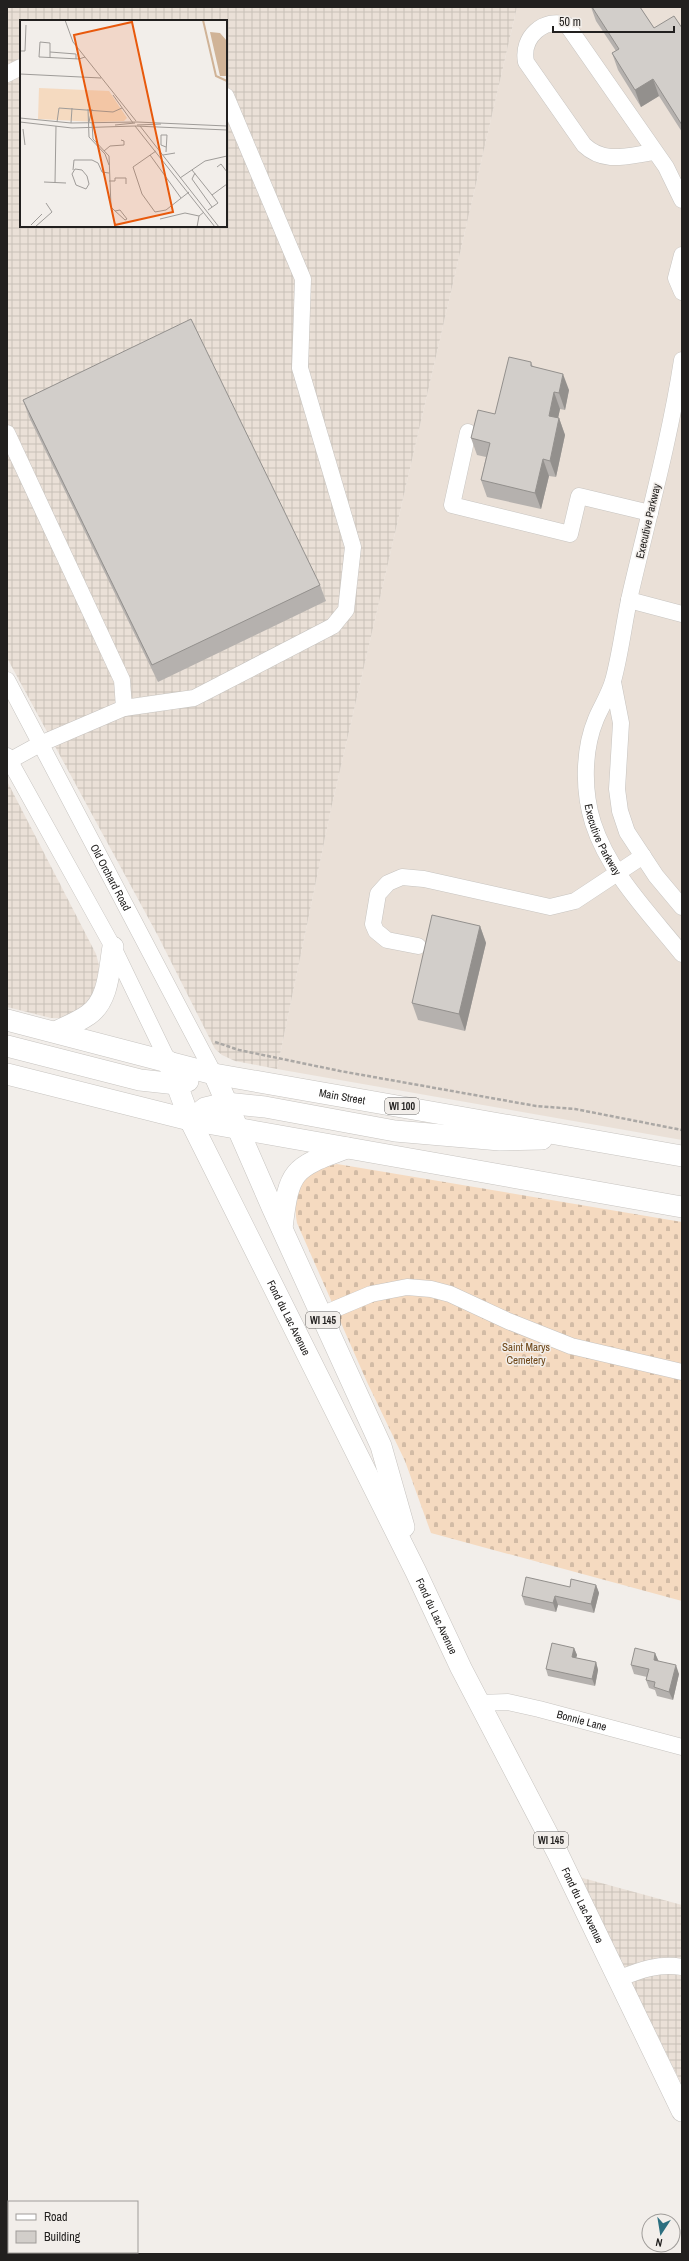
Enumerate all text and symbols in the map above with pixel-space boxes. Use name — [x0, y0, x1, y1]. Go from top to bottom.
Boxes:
scale bar — [553, 8, 674, 34]
text: 50 m — [559, 14, 581, 30]
inset map — [20, 20, 227, 227]
street label: Executive Parkway — [633, 482, 664, 560]
street label: Executive Parkway — [582, 803, 625, 878]
street label: Old Orchard Road — [87, 842, 134, 913]
street label: Main Street — [318, 1086, 367, 1107]
road number: WI 100 — [385, 1098, 419, 1114]
street label: Fond du Lac Avenue — [264, 1278, 314, 1358]
road number: WI 145 — [306, 1312, 340, 1328]
park label: Saint Marys Cemetery — [502, 1340, 551, 1367]
street label: Fond du Lac Avenue — [413, 1576, 460, 1656]
street label: Bonnie Lane — [555, 1707, 608, 1734]
road number: WI 145 — [534, 1832, 568, 1848]
street label: Fond du Lac Avenue — [559, 1865, 607, 1945]
legend — [8, 2201, 138, 2253]
text: Road — [44, 2209, 68, 2225]
north arrow — [641, 2213, 681, 2253]
text: Building — [44, 2229, 81, 2245]
text: N — [654, 2235, 664, 2250]

